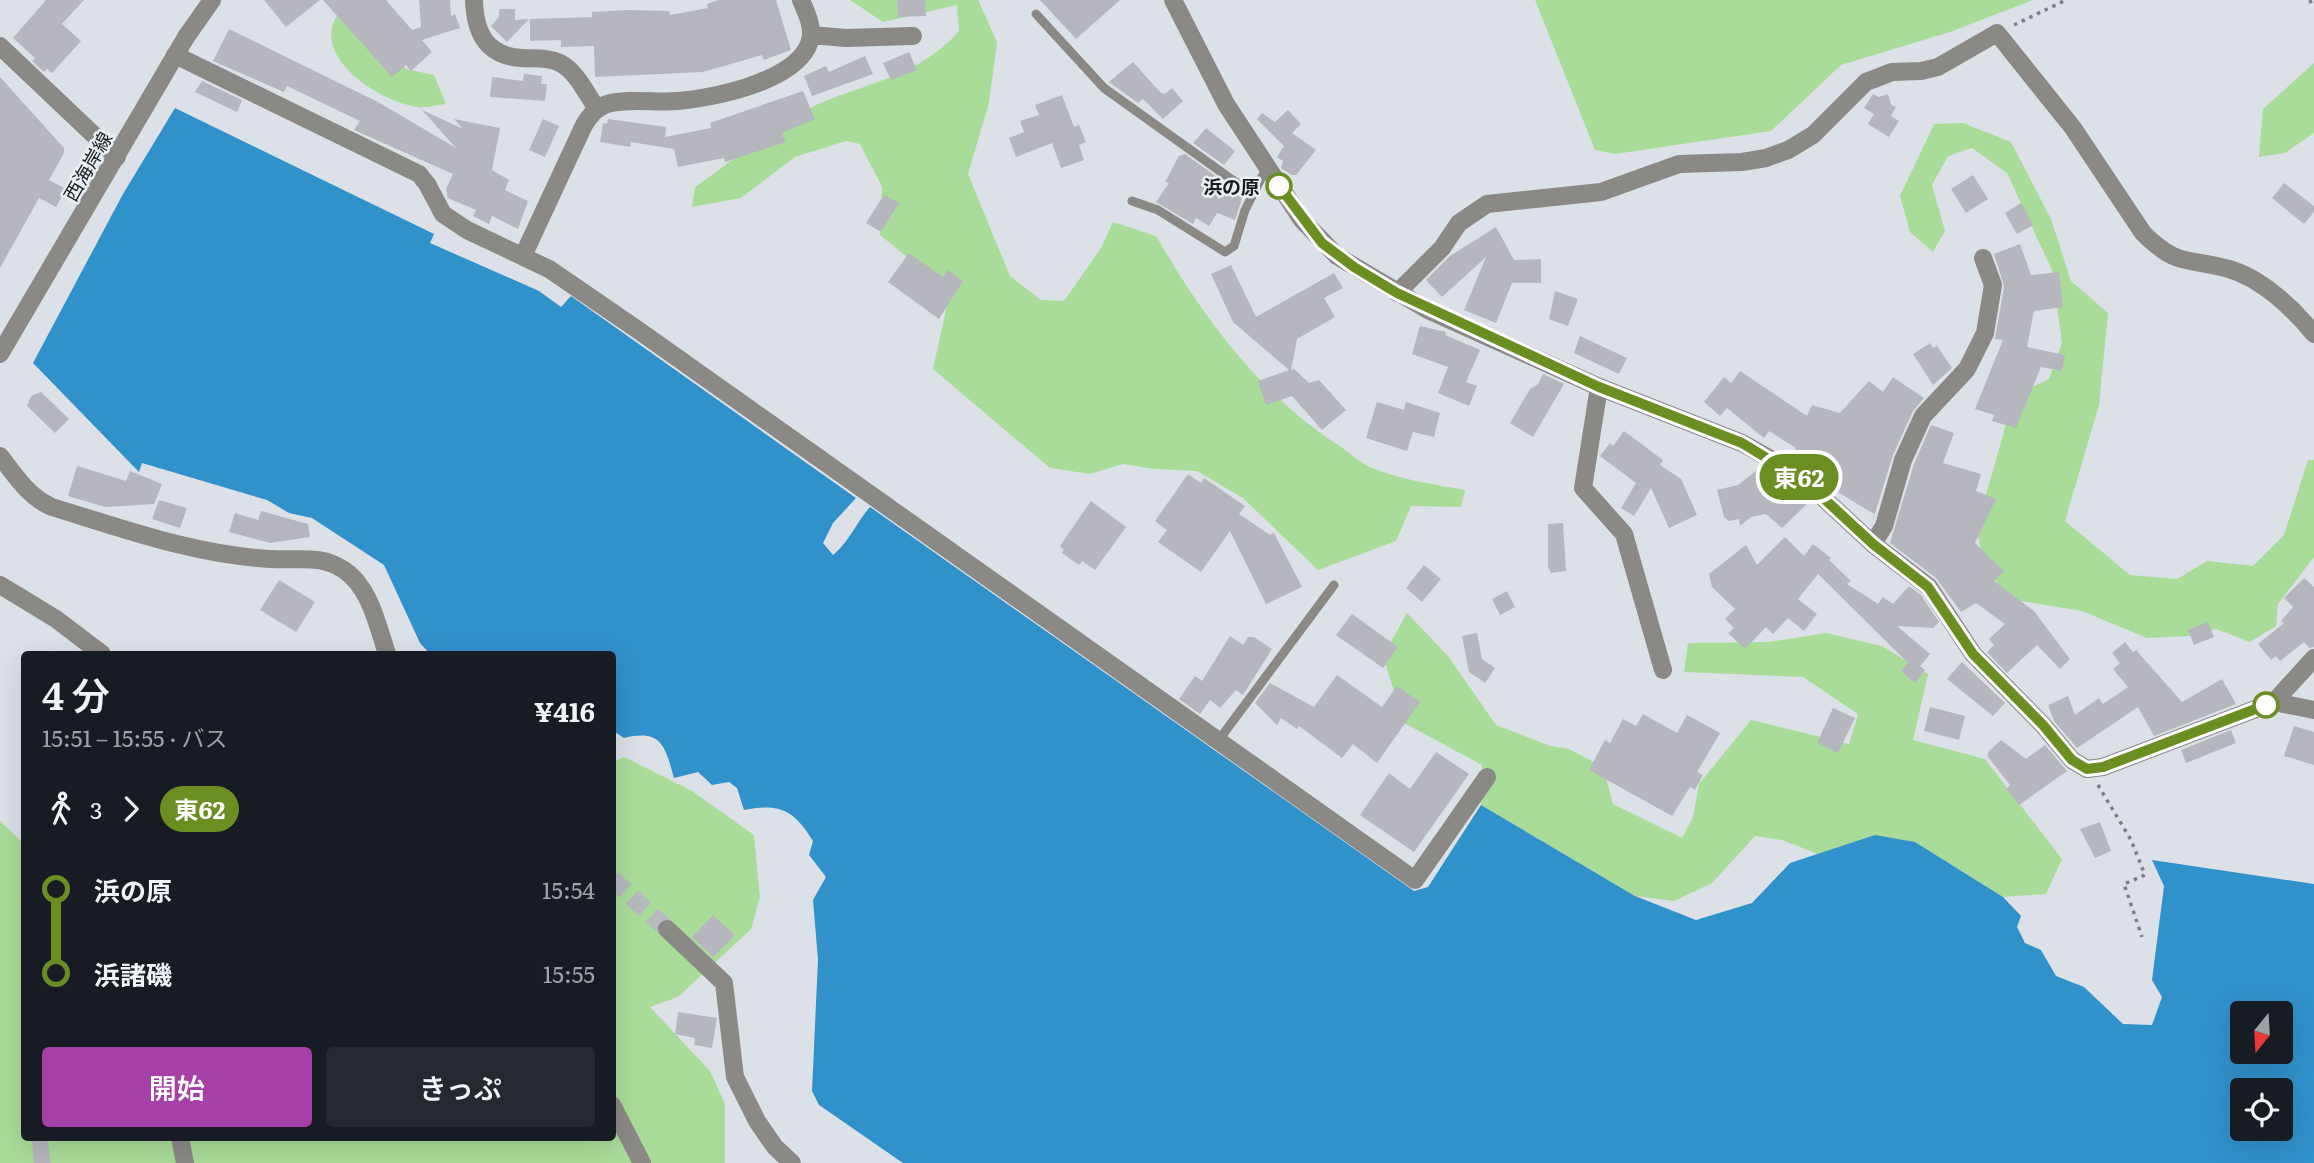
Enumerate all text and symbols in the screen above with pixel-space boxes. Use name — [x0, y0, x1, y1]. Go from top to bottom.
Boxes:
street label: 西海岸線 — [56, 126, 118, 206]
place label: 浜の原 — [1203, 172, 1260, 200]
marker: 浜の原 — [1266, 173, 1292, 199]
line badge: 東62 — [1759, 454, 1839, 500]
text: 東62 — [1774, 459, 1824, 494]
text: 4 分 — [42, 665, 110, 722]
text: ¥416 — [534, 691, 595, 730]
unlabelled marker — [2253, 692, 2279, 718]
text: 15:51 – 15:55 · バス — [42, 720, 227, 754]
icon: walk — [42, 790, 80, 828]
icon: forward — [112, 790, 150, 828]
text: 東62 — [174, 791, 225, 826]
text: 3 — [90, 792, 102, 826]
text: 浜の原 — [94, 870, 172, 909]
text: 15:54 — [542, 872, 595, 906]
text: 浜諸磯 — [94, 954, 172, 993]
text: 15:55 — [543, 956, 595, 990]
north arrow — [2230, 1001, 2292, 1064]
map controls — [2230, 1001, 2293, 1141]
button: 開始 — [42, 1047, 312, 1127]
button: きっぷ — [326, 1047, 595, 1127]
button: locate — [2230, 1078, 2293, 1141]

